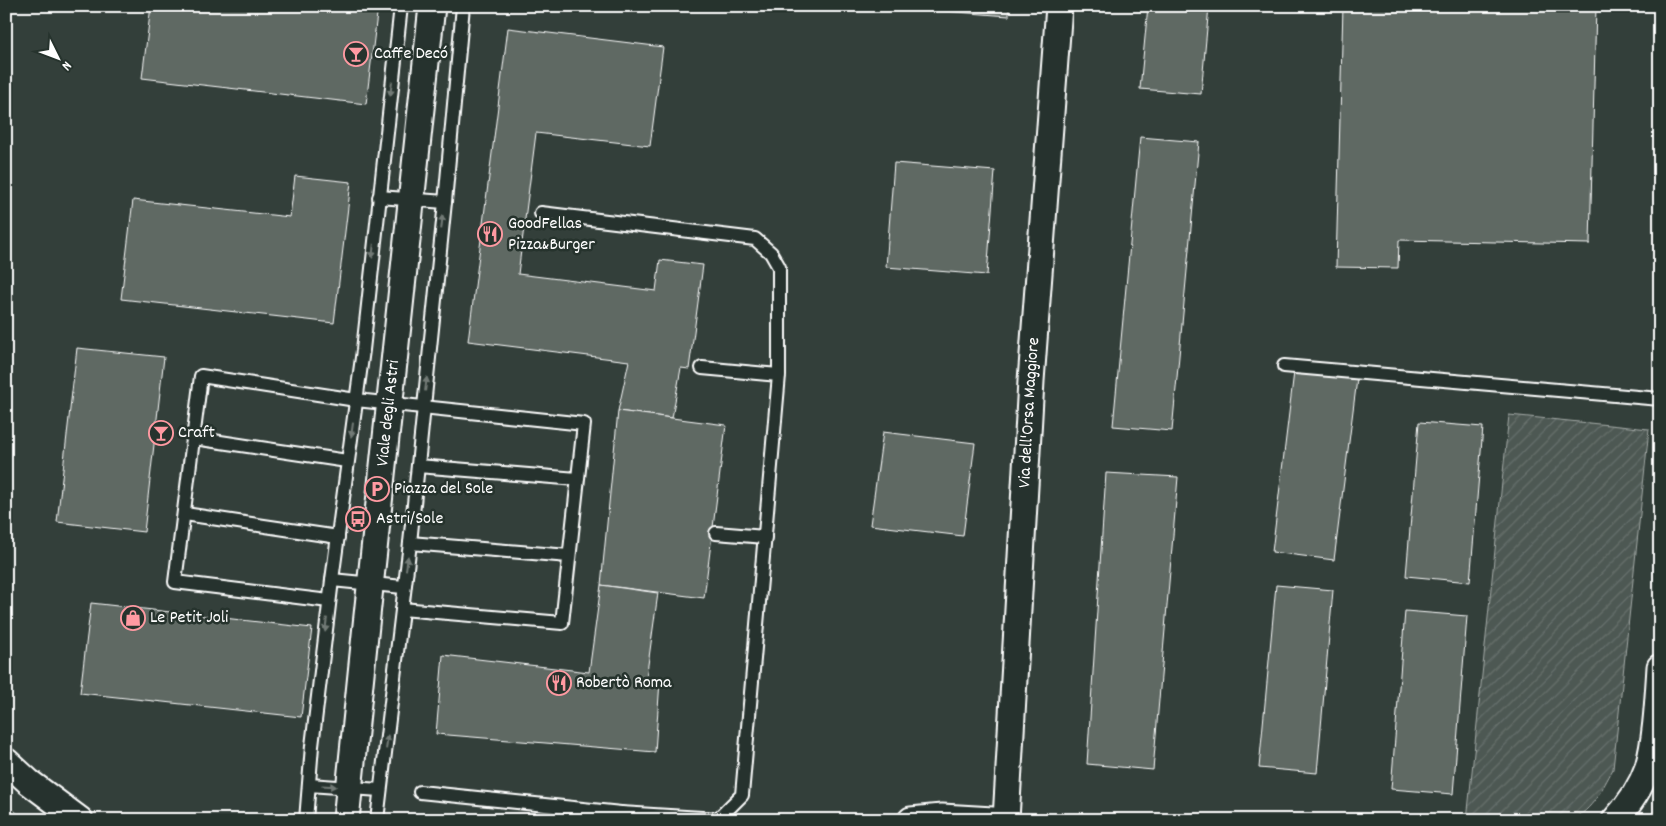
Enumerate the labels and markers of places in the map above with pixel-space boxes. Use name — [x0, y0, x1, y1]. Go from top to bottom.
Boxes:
bar icon: Caffe Decó — [343, 41, 369, 67]
place label: Caffe Decó — [374, 42, 448, 67]
place label: GoodFellas Pizza&Burger — [508, 212, 595, 258]
restaurant icon: GoodFellas Pizza&Burger — [477, 221, 503, 247]
bar icon: Craft — [148, 420, 174, 446]
place label: Craft — [178, 421, 215, 446]
parking icon: Piazza del Sole — [364, 476, 390, 502]
place label: Piazza del Sole — [394, 477, 493, 502]
bus stop icon: Astri/Sole — [345, 506, 371, 532]
place label: Astri/Sole — [376, 507, 443, 532]
shop icon: Le Petit Joli — [120, 605, 146, 631]
place label: Le Petit Joli — [150, 606, 228, 631]
restaurant icon: Robertò Roma — [546, 670, 572, 696]
place label: Robertò Roma — [576, 671, 672, 696]

